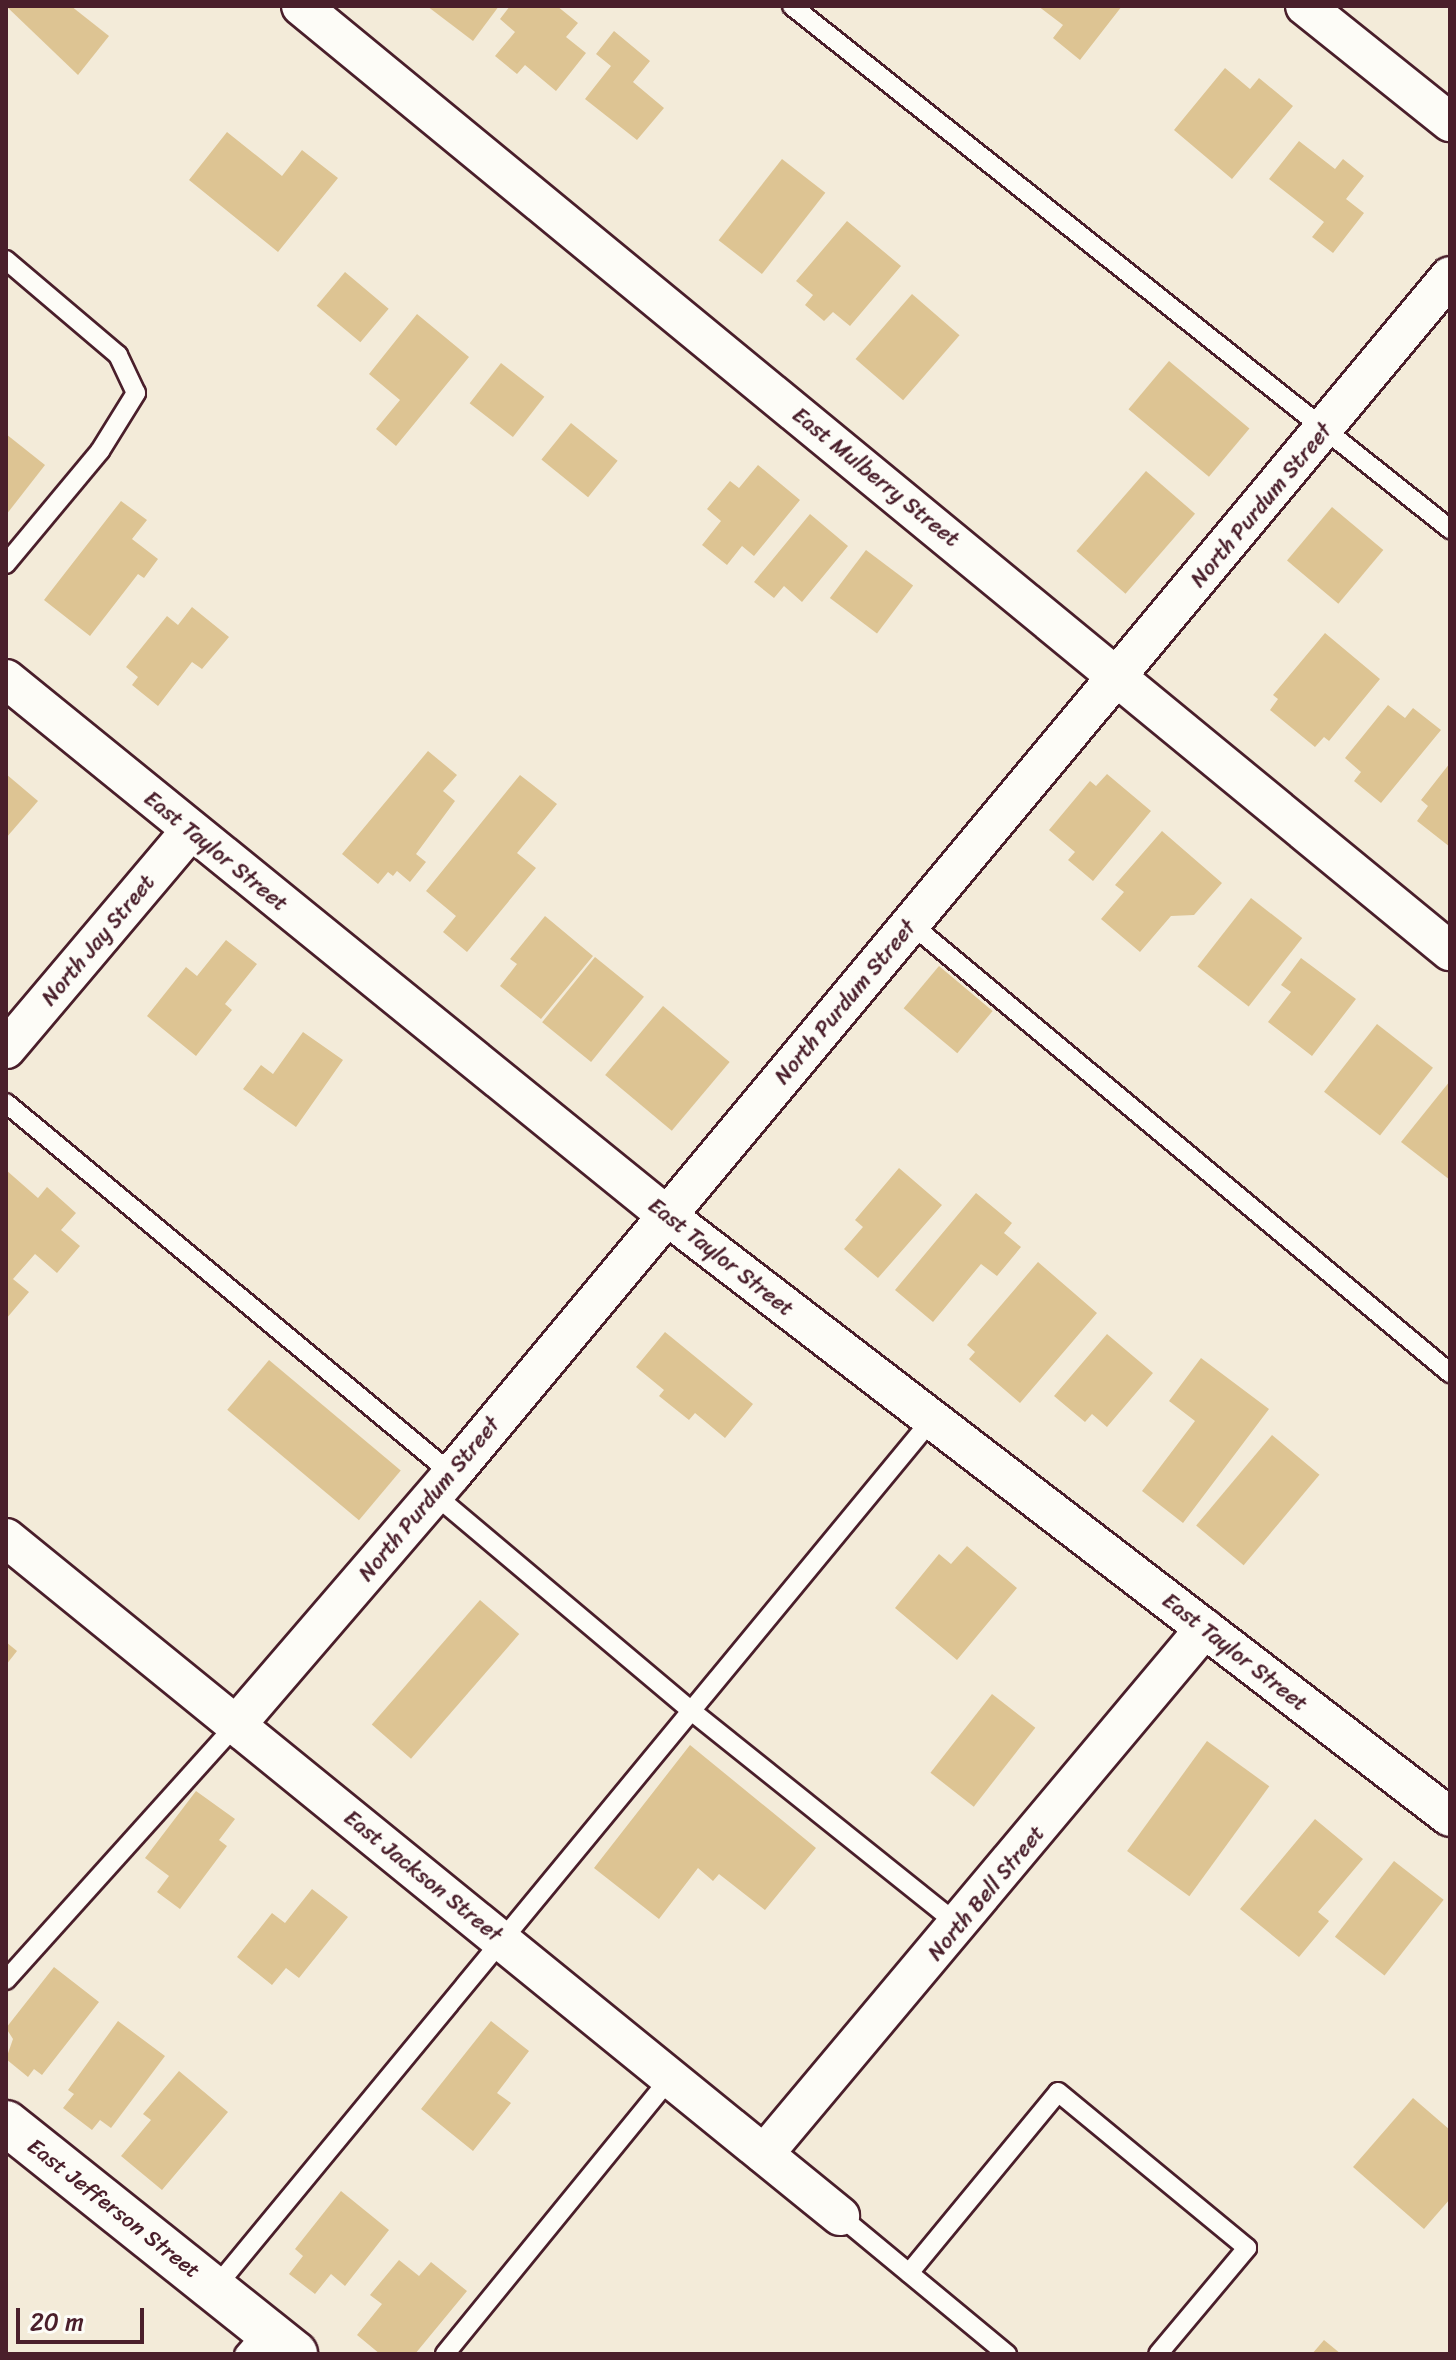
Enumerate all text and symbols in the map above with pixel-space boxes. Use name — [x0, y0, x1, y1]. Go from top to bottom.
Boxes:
street label: East Mulberry Street — [787, 402, 965, 552]
street label: North Purdum Street — [1185, 417, 1337, 593]
street label: East Taylor Street — [139, 785, 293, 917]
street label: North Jay Street — [35, 868, 161, 1012]
street label: North Purdum Street — [769, 914, 921, 1090]
street label: East Taylor Street — [643, 1192, 799, 1322]
street label: North Purdum Street — [353, 1411, 505, 1587]
street label: East Taylor Street — [1157, 1587, 1313, 1717]
street label: East Jackson Street — [339, 1805, 507, 1947]
street label: North Bell Street — [921, 1820, 1051, 1966]
street label: East Jefferson Street — [22, 2132, 206, 2284]
scale bar — [20, 2292, 148, 2342]
text: 20 m — [30, 2301, 84, 2343]

